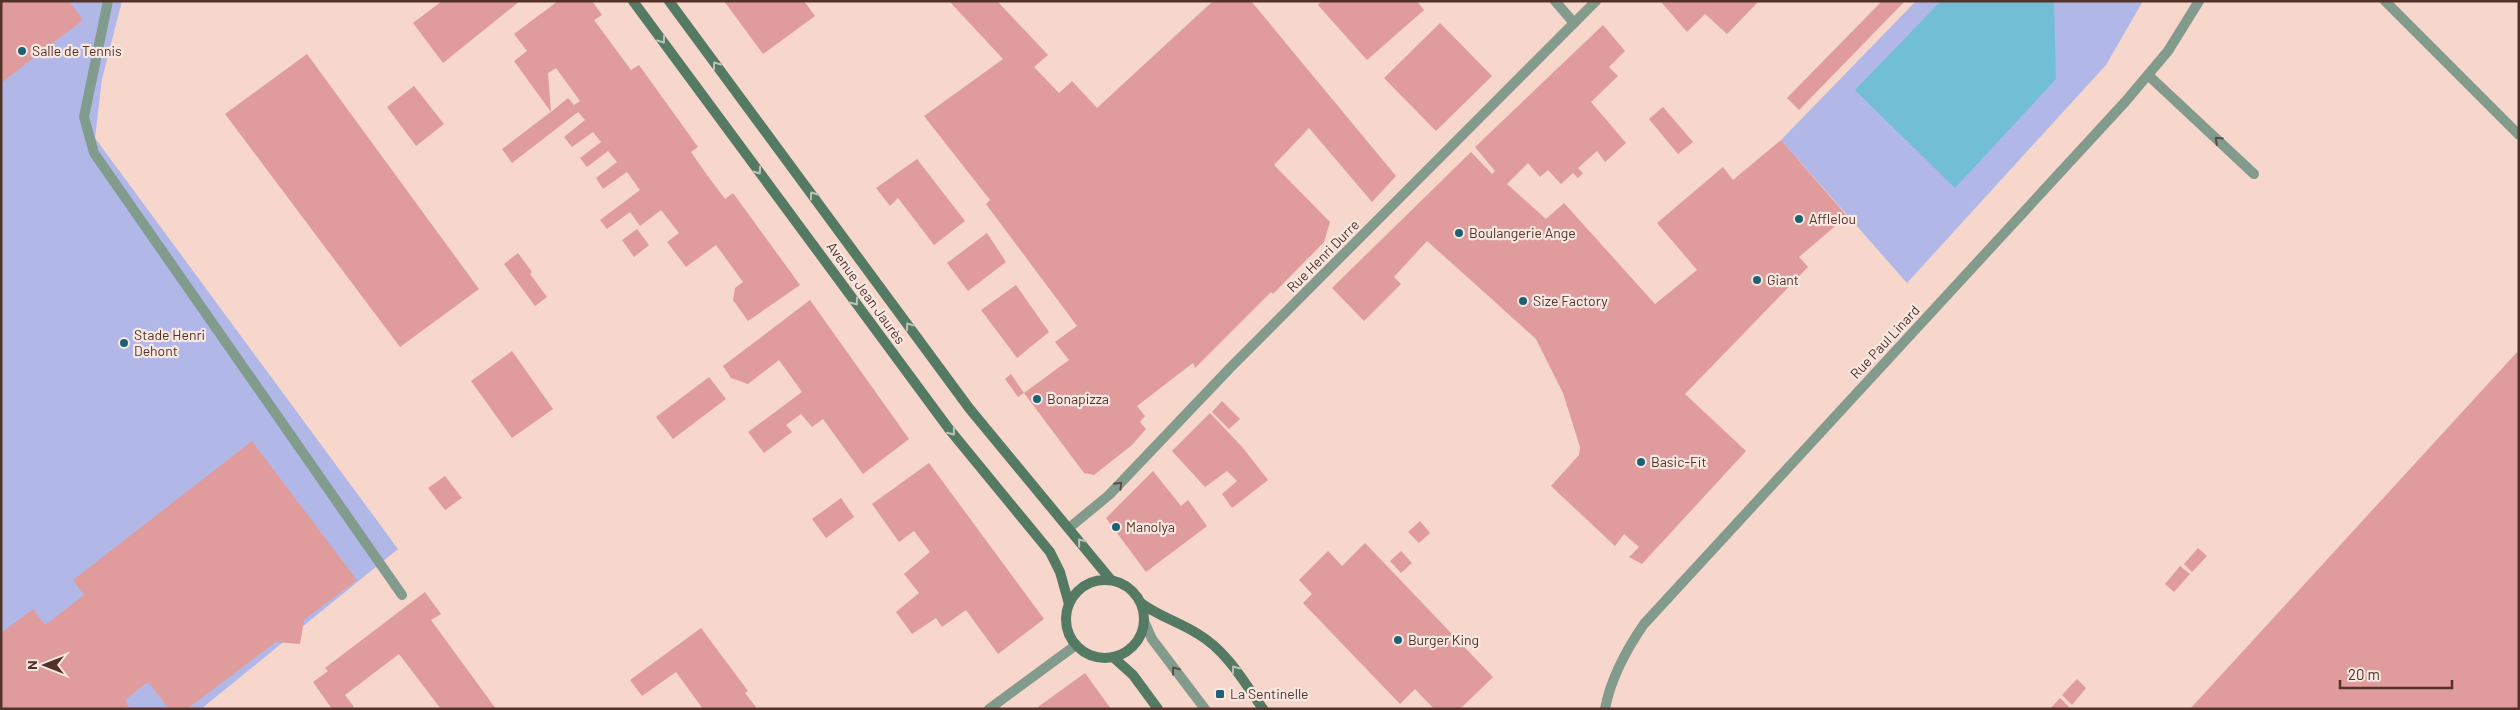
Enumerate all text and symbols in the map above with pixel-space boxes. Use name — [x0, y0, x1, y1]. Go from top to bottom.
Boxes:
one-way arrow — [656, 34, 665, 44]
place label: Salle de Tennis — [32, 42, 122, 59]
marker: Salle de Tennis — [16, 45, 28, 57]
one-way arrow — [713, 61, 722, 71]
one-way arrow — [2215, 137, 2224, 146]
one-way arrow — [753, 165, 761, 174]
one-way arrow — [810, 191, 819, 201]
place label: Afflelou — [1809, 210, 1856, 227]
marker: Afflelou — [1793, 213, 1805, 225]
street label: Rue Henri Durre — [1283, 216, 1362, 295]
place label: Boulangerie Ange — [1469, 224, 1576, 241]
marker: Boulangerie Ange — [1453, 227, 1465, 239]
street label: Avenue Jean Jaurès — [824, 238, 909, 347]
place label: Giant — [1767, 271, 1799, 288]
marker: Giant — [1751, 274, 1763, 286]
place label: Size Factory — [1533, 292, 1608, 309]
marker: Size Factory — [1517, 295, 1529, 307]
one-way arrow — [849, 296, 858, 306]
street label: Rue Paul Linard — [1846, 301, 1923, 382]
one-way arrow — [906, 322, 915, 332]
place label: Stade Henri Dehont — [134, 326, 205, 359]
marker: Stade Henri Dehont — [118, 337, 130, 349]
place label: Bonapizza — [1047, 390, 1109, 407]
marker: Bonapizza — [1031, 393, 1043, 405]
one-way arrow — [946, 427, 955, 436]
place label: Basic-Fit — [1651, 453, 1707, 470]
marker: Basic-Fit — [1635, 456, 1647, 468]
one-way arrow — [1113, 482, 1122, 491]
place label: Manolya — [1126, 518, 1175, 535]
marker: Manolya — [1110, 521, 1122, 533]
one-way arrow — [1077, 538, 1086, 547]
place label: Burger King — [1408, 631, 1479, 648]
marker: Burger King — [1392, 634, 1404, 646]
north arrow — [20, 640, 70, 690]
scale bar — [2340, 658, 2452, 690]
text: N — [23, 660, 40, 670]
one-way arrow — [1232, 665, 1241, 674]
text: 20 m — [2348, 665, 2380, 683]
one-way arrow — [1173, 667, 1181, 676]
place label: La Sentinelle — [1230, 685, 1309, 702]
marker: La Sentinelle — [1214, 688, 1226, 700]

